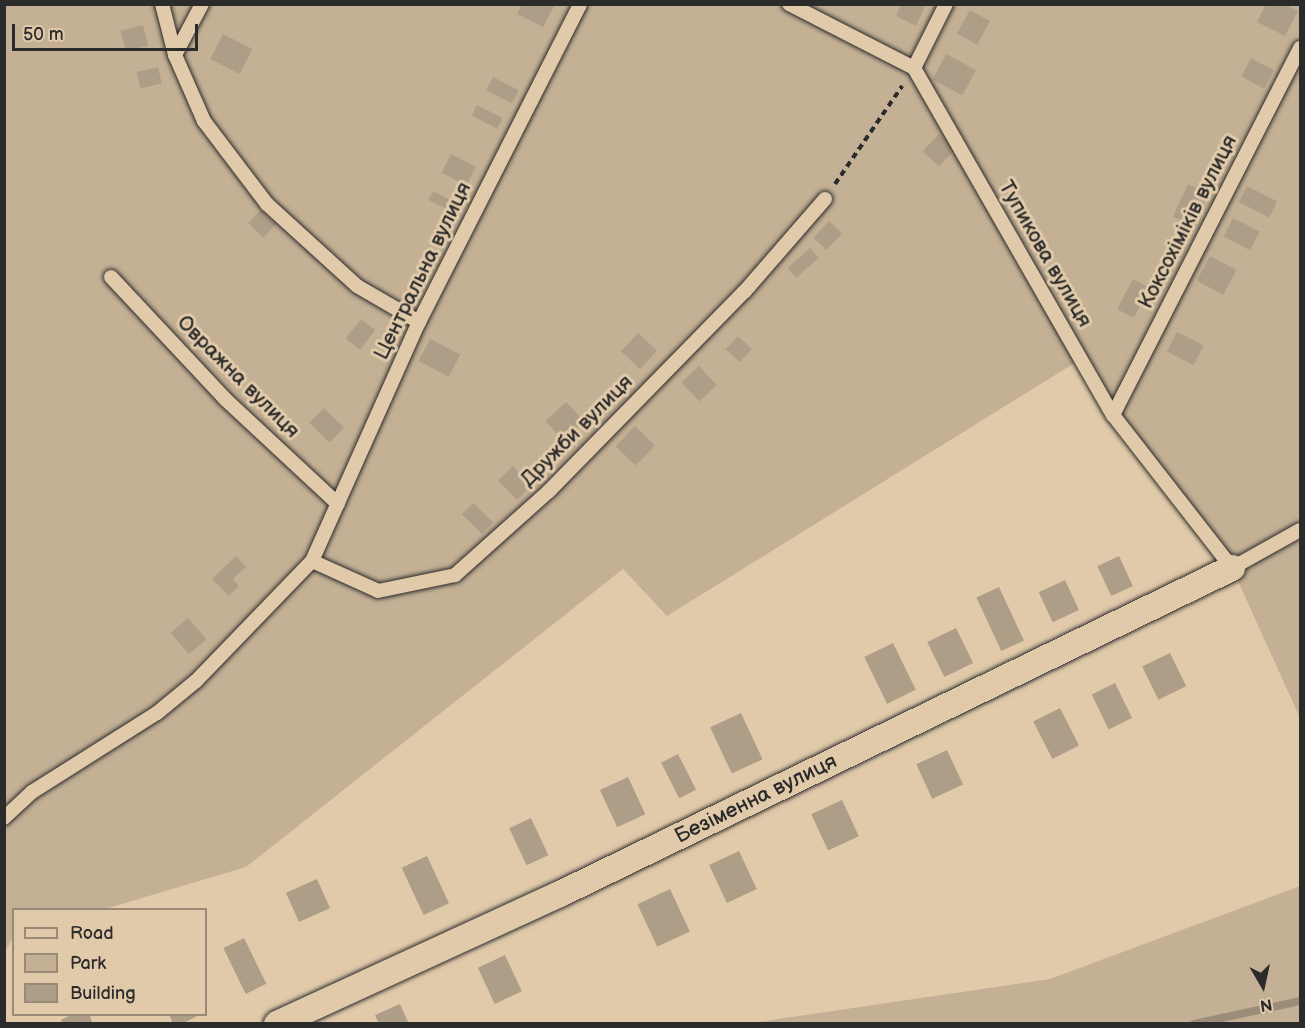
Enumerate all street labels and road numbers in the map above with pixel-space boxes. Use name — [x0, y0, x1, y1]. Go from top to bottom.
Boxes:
street label: Коксохіміків вулиця — [1133, 131, 1243, 313]
street label: Тупикова вулиця — [993, 176, 1097, 332]
street label: Центральна вулиця — [369, 178, 477, 364]
street label: Овражна вулиця — [171, 310, 305, 444]
street label: Дружби вулиця — [516, 370, 638, 492]
street label: Безіменна вулиця — [671, 749, 841, 849]

